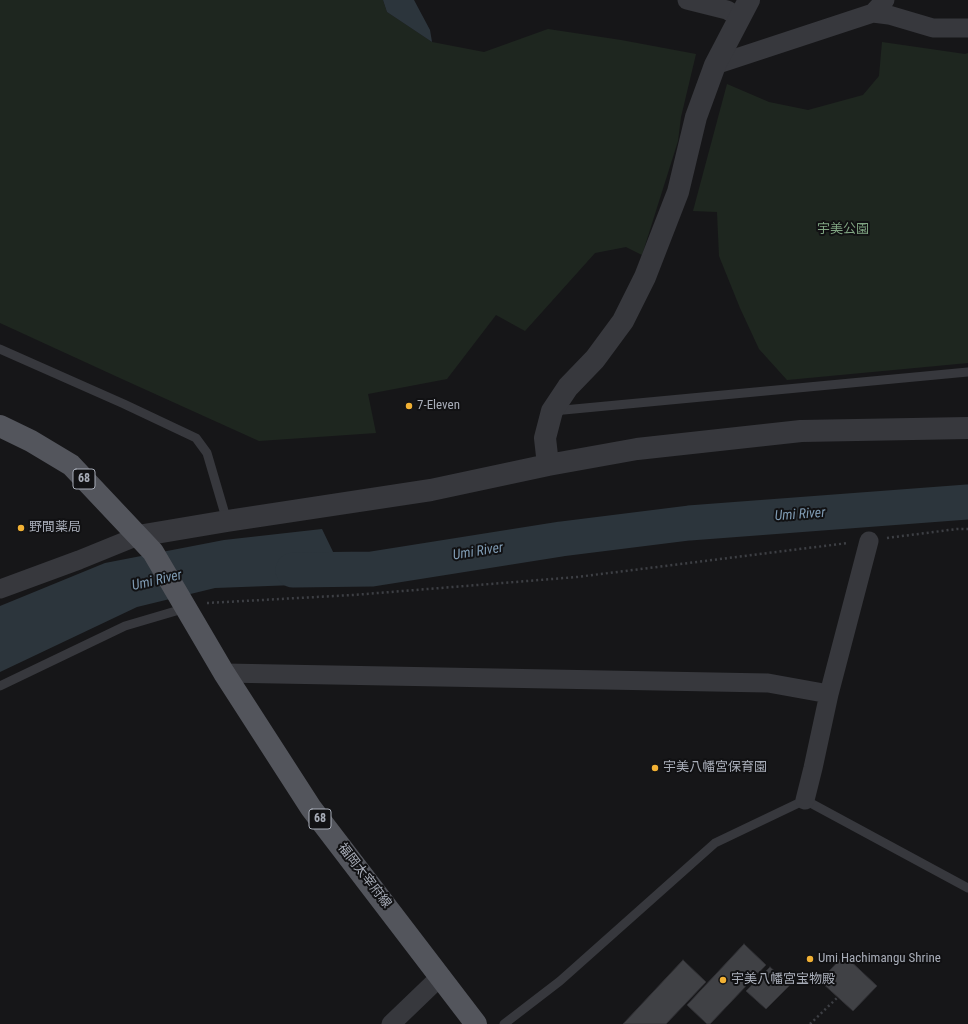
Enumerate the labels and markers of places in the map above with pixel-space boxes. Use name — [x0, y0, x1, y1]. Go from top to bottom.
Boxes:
place label: 7-Eleven — [417, 398, 460, 414]
marker: 7-Eleven — [404, 401, 414, 411]
place label: 野間薬局 — [29, 520, 81, 536]
marker: 野間薬局 — [16, 523, 26, 533]
place label: 宇美八幡宮保育園 — [663, 760, 767, 776]
marker: 宇美八幡宮保育園 — [650, 763, 660, 773]
place label: Umi Hachimangu Shrine — [818, 951, 941, 967]
marker: Umi Hachimangu Shrine — [805, 954, 815, 964]
place label: 宇美八幡宮宝物殿 — [731, 972, 835, 988]
marker: 宇美八幡宮宝物殿 — [718, 975, 728, 985]

